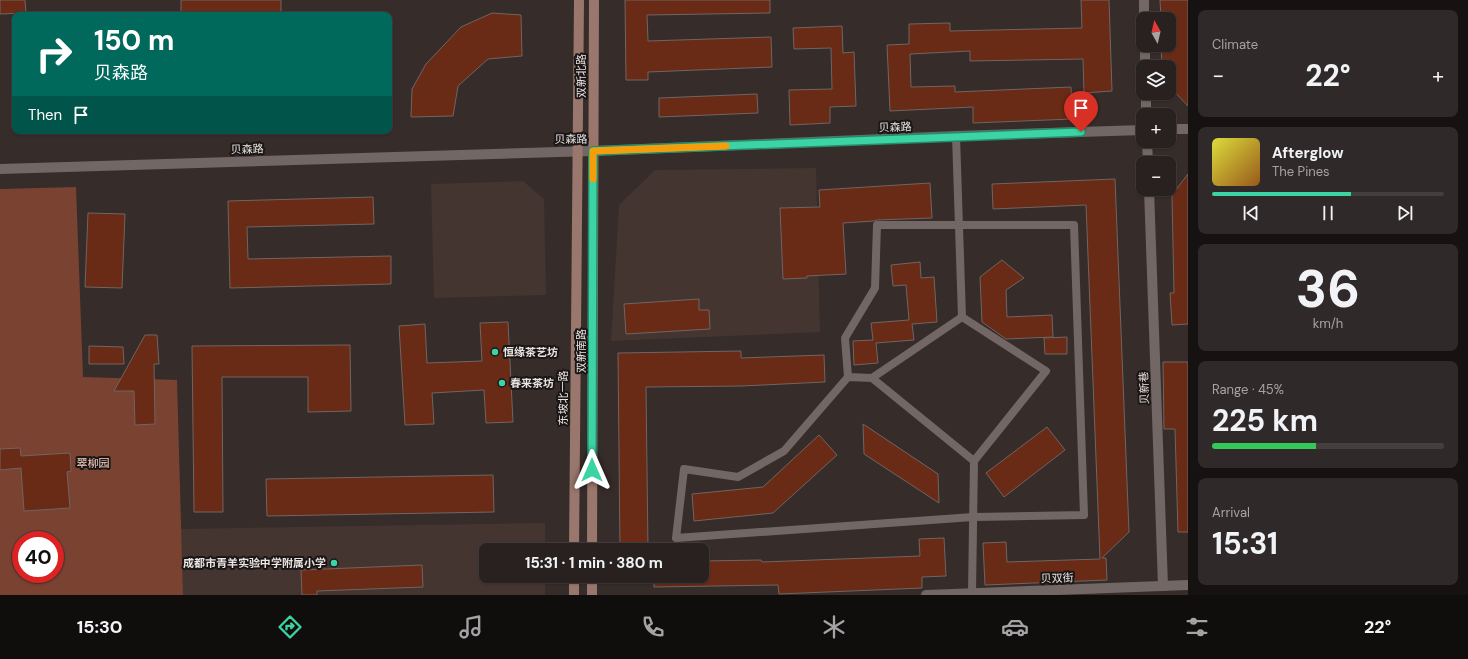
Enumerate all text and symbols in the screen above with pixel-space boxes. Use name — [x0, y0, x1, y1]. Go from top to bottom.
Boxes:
north arrow — [1136, 12, 1176, 52]
map controls — [1136, 12, 1176, 196]
text: 150 m — [94, 22, 174, 59]
icon: right — [28, 28, 80, 80]
text: Climate — [1212, 36, 1258, 53]
street label: 双新北路 — [574, 54, 588, 98]
text: 22° — [1305, 56, 1351, 95]
button: layers — [1136, 60, 1176, 100]
text: 贝森路 — [94, 61, 148, 85]
text: − — [1212, 61, 1224, 90]
text: + — [1432, 61, 1444, 90]
pin — [1064, 91, 1098, 132]
icon: arrive — [1070, 97, 1092, 119]
icon: arrive — [70, 104, 92, 126]
text: Then — [28, 105, 62, 125]
button: + — [1136, 108, 1176, 148]
street label: 贝森路 — [878, 119, 912, 135]
street label: 贝森路 — [554, 132, 588, 146]
street label: 贝森路 — [230, 141, 264, 157]
text: Afterglow — [1272, 143, 1344, 163]
button: − — [1136, 156, 1176, 196]
text: The Pines — [1272, 163, 1330, 180]
icon: previous — [1240, 202, 1262, 224]
icon: pause — [1317, 202, 1339, 224]
icon: next — [1394, 202, 1416, 224]
text: 36 — [1296, 255, 1360, 323]
text: km/h — [1313, 315, 1343, 332]
street label: 双新南路 — [574, 329, 588, 373]
place label: 恒缘茶艺坊 — [503, 345, 558, 359]
marker: 恒缘茶艺坊 — [490, 347, 500, 357]
street label: 东坡北一路 — [556, 371, 570, 426]
street label: 贝新巷 — [1136, 371, 1152, 405]
place label: 春来茶坊 — [510, 376, 554, 390]
marker: 春来茶坊 — [497, 378, 507, 388]
text: Range · 45% — [1212, 381, 1284, 398]
text: 225 km — [1212, 401, 1318, 440]
position arrow — [571, 449, 613, 491]
park label: 翠柳园 — [77, 456, 110, 470]
text: Arrival — [1212, 504, 1250, 521]
text: 15:31 — [1212, 524, 1278, 563]
speed limit sign: 40 — [12, 531, 64, 583]
text: 15:31 · 1 min · 380 m — [525, 553, 663, 573]
place label: 成都市青羊实验中学附属小学 — [183, 556, 326, 570]
marker: 成都市青羊实验中学附属小学 — [329, 558, 339, 568]
street label: 贝双街 — [1040, 570, 1074, 586]
icon: directions — [276, 613, 304, 641]
icon: music — [457, 613, 485, 641]
icon: phone — [639, 613, 667, 641]
icon: climate — [820, 613, 848, 641]
icon: car — [1001, 613, 1029, 641]
icon: filters — [1183, 613, 1211, 641]
text: 15:30 — [77, 615, 123, 639]
text: 22° — [1364, 615, 1391, 639]

